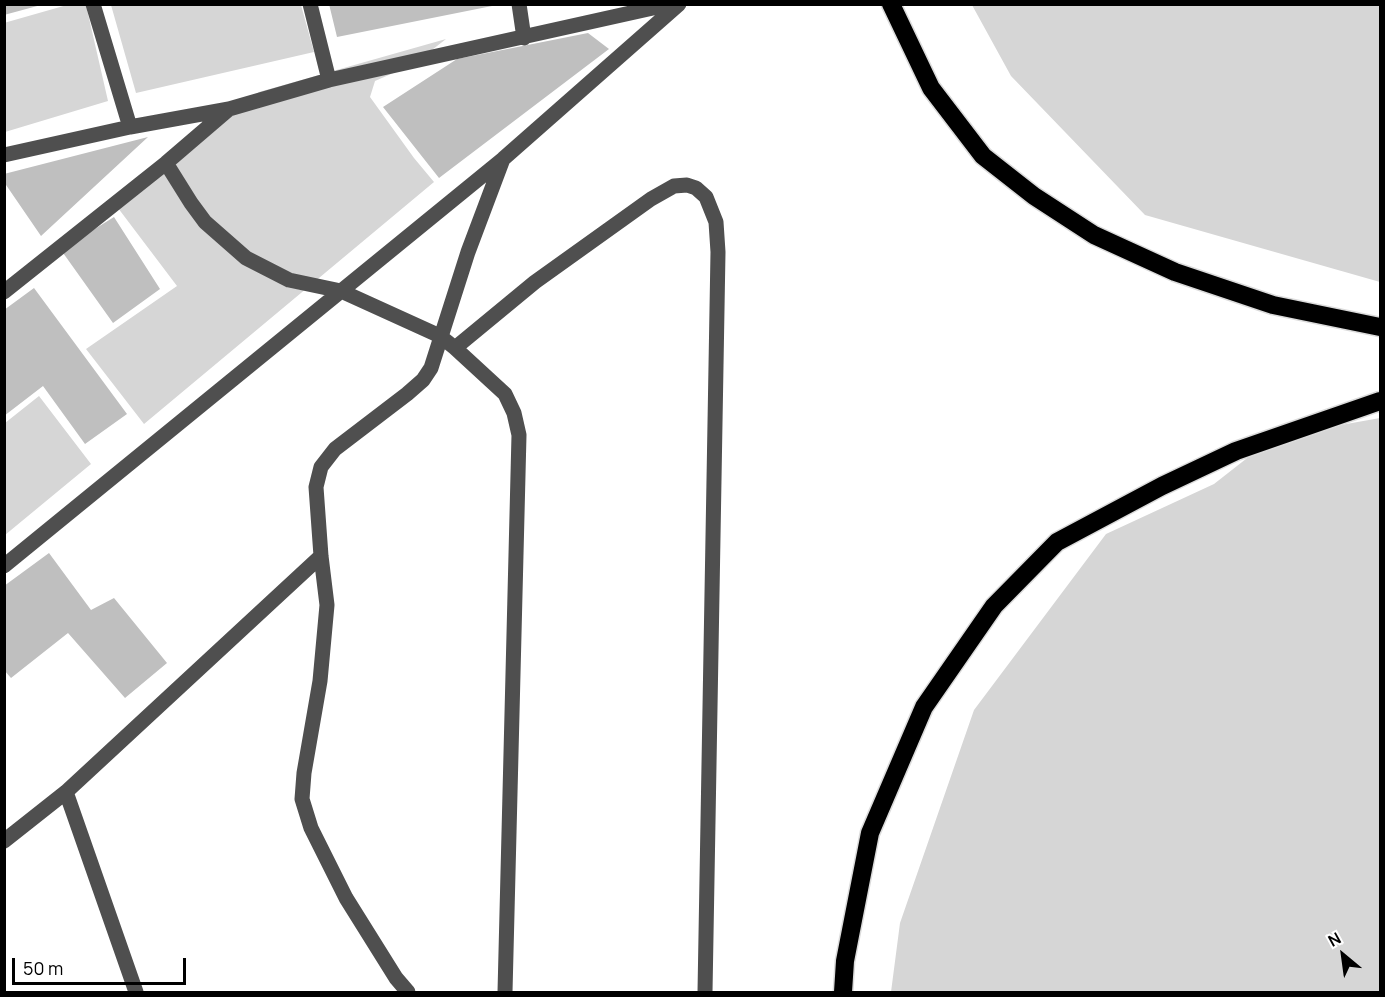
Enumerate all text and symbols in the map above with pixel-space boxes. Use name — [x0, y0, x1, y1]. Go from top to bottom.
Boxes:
north arrow — [1313, 925, 1373, 985]
text: N — [1324, 927, 1345, 952]
scale bar — [15, 946, 189, 984]
text: 50 m — [23, 956, 63, 980]

